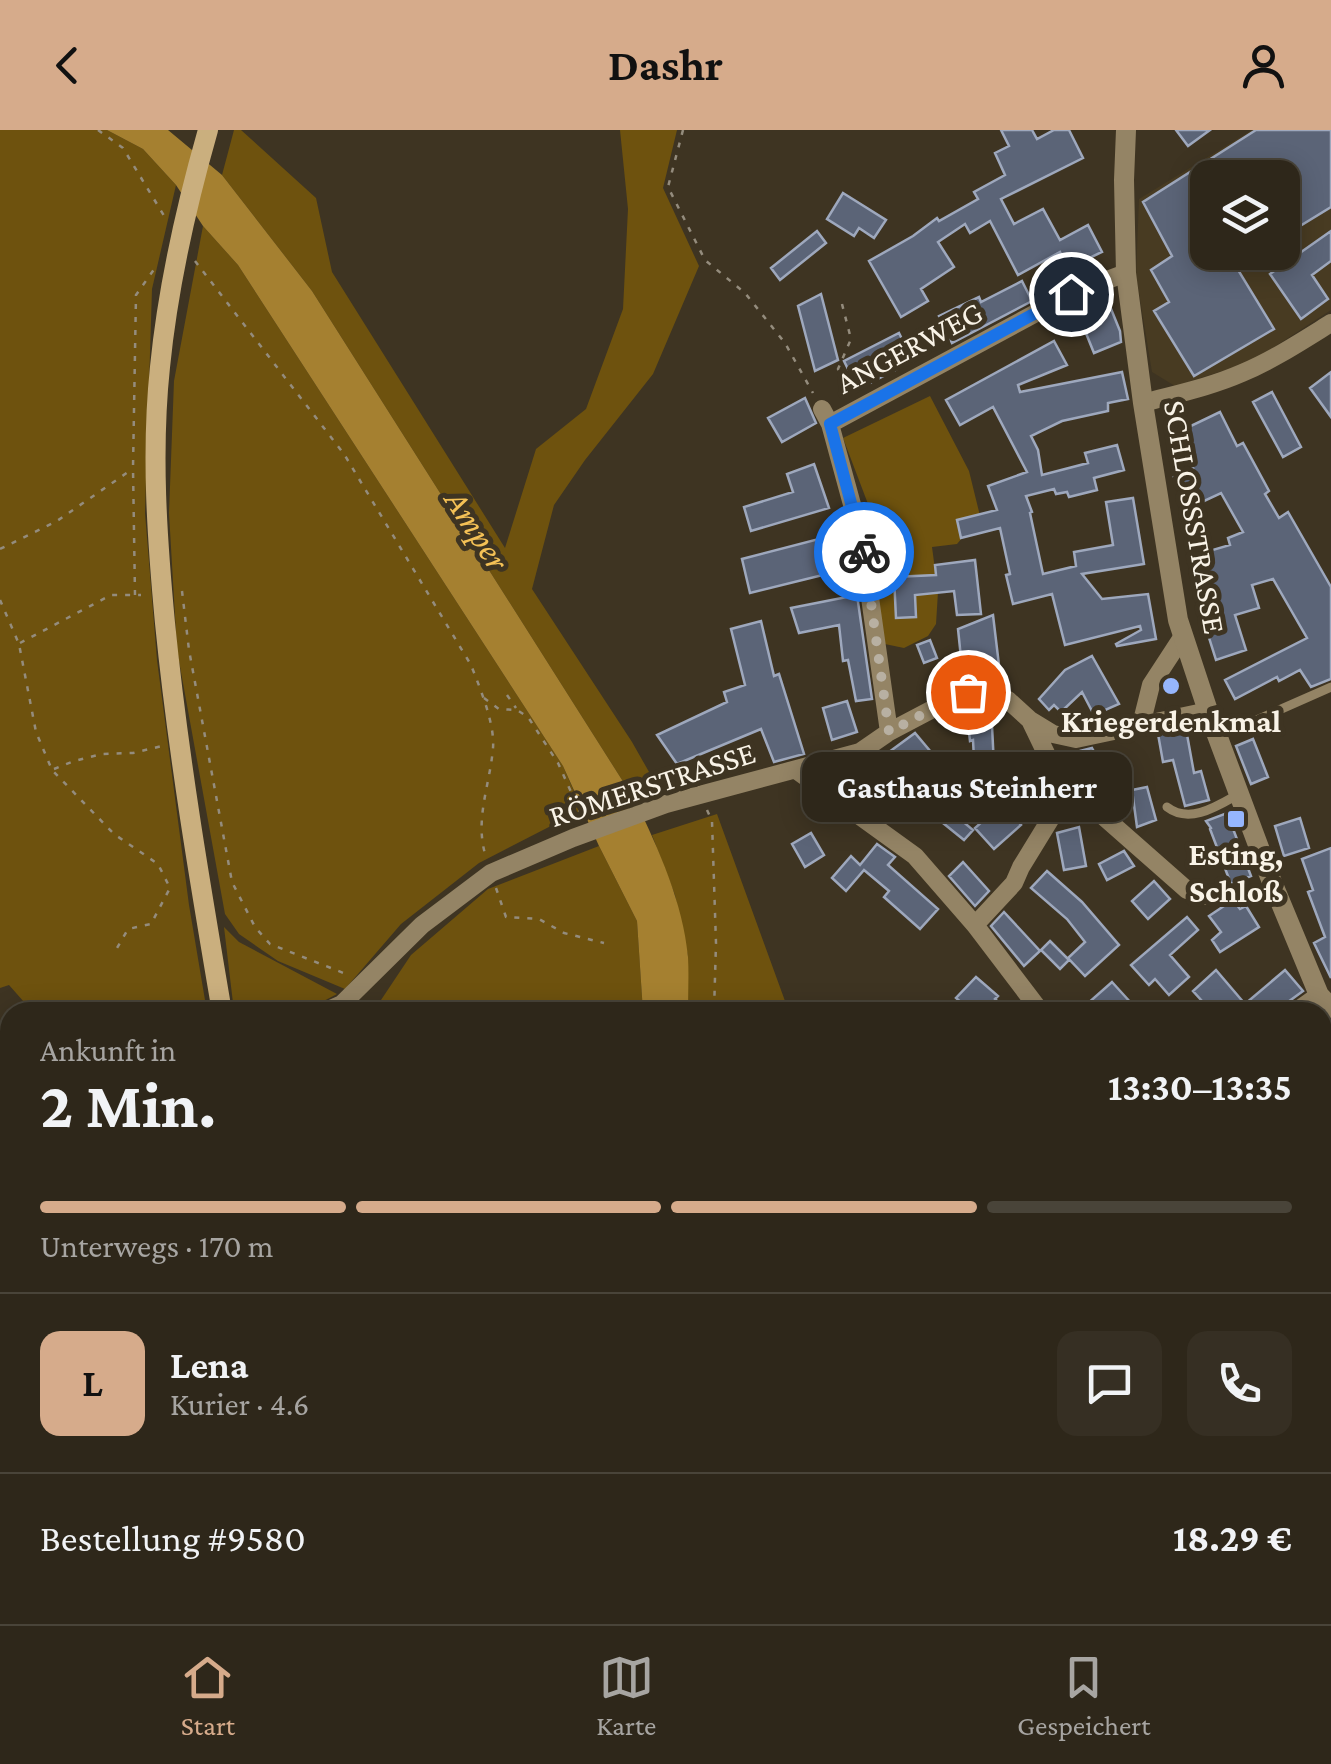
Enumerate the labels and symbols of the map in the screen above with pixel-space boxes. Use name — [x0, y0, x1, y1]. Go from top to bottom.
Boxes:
pin — [1029, 252, 1114, 337]
street label: ANGERWEG — [830, 293, 988, 401]
street label: SCHLOSSSTRASSE — [1157, 397, 1233, 637]
water label: Amper — [436, 481, 518, 579]
courier — [814, 502, 914, 602]
pin — [926, 650, 1011, 735]
marker: Kriegerdenkmal — [1160, 675, 1182, 697]
place label: Kriegerdenkmal — [1061, 703, 1281, 739]
street label: RÖMERSTRASSE — [544, 734, 760, 834]
callout: Gasthaus Steinherr — [803, 752, 1133, 822]
marker: Esting, Schloß — [1225, 808, 1247, 830]
place label: Esting, Schloß — [1188, 836, 1284, 909]

